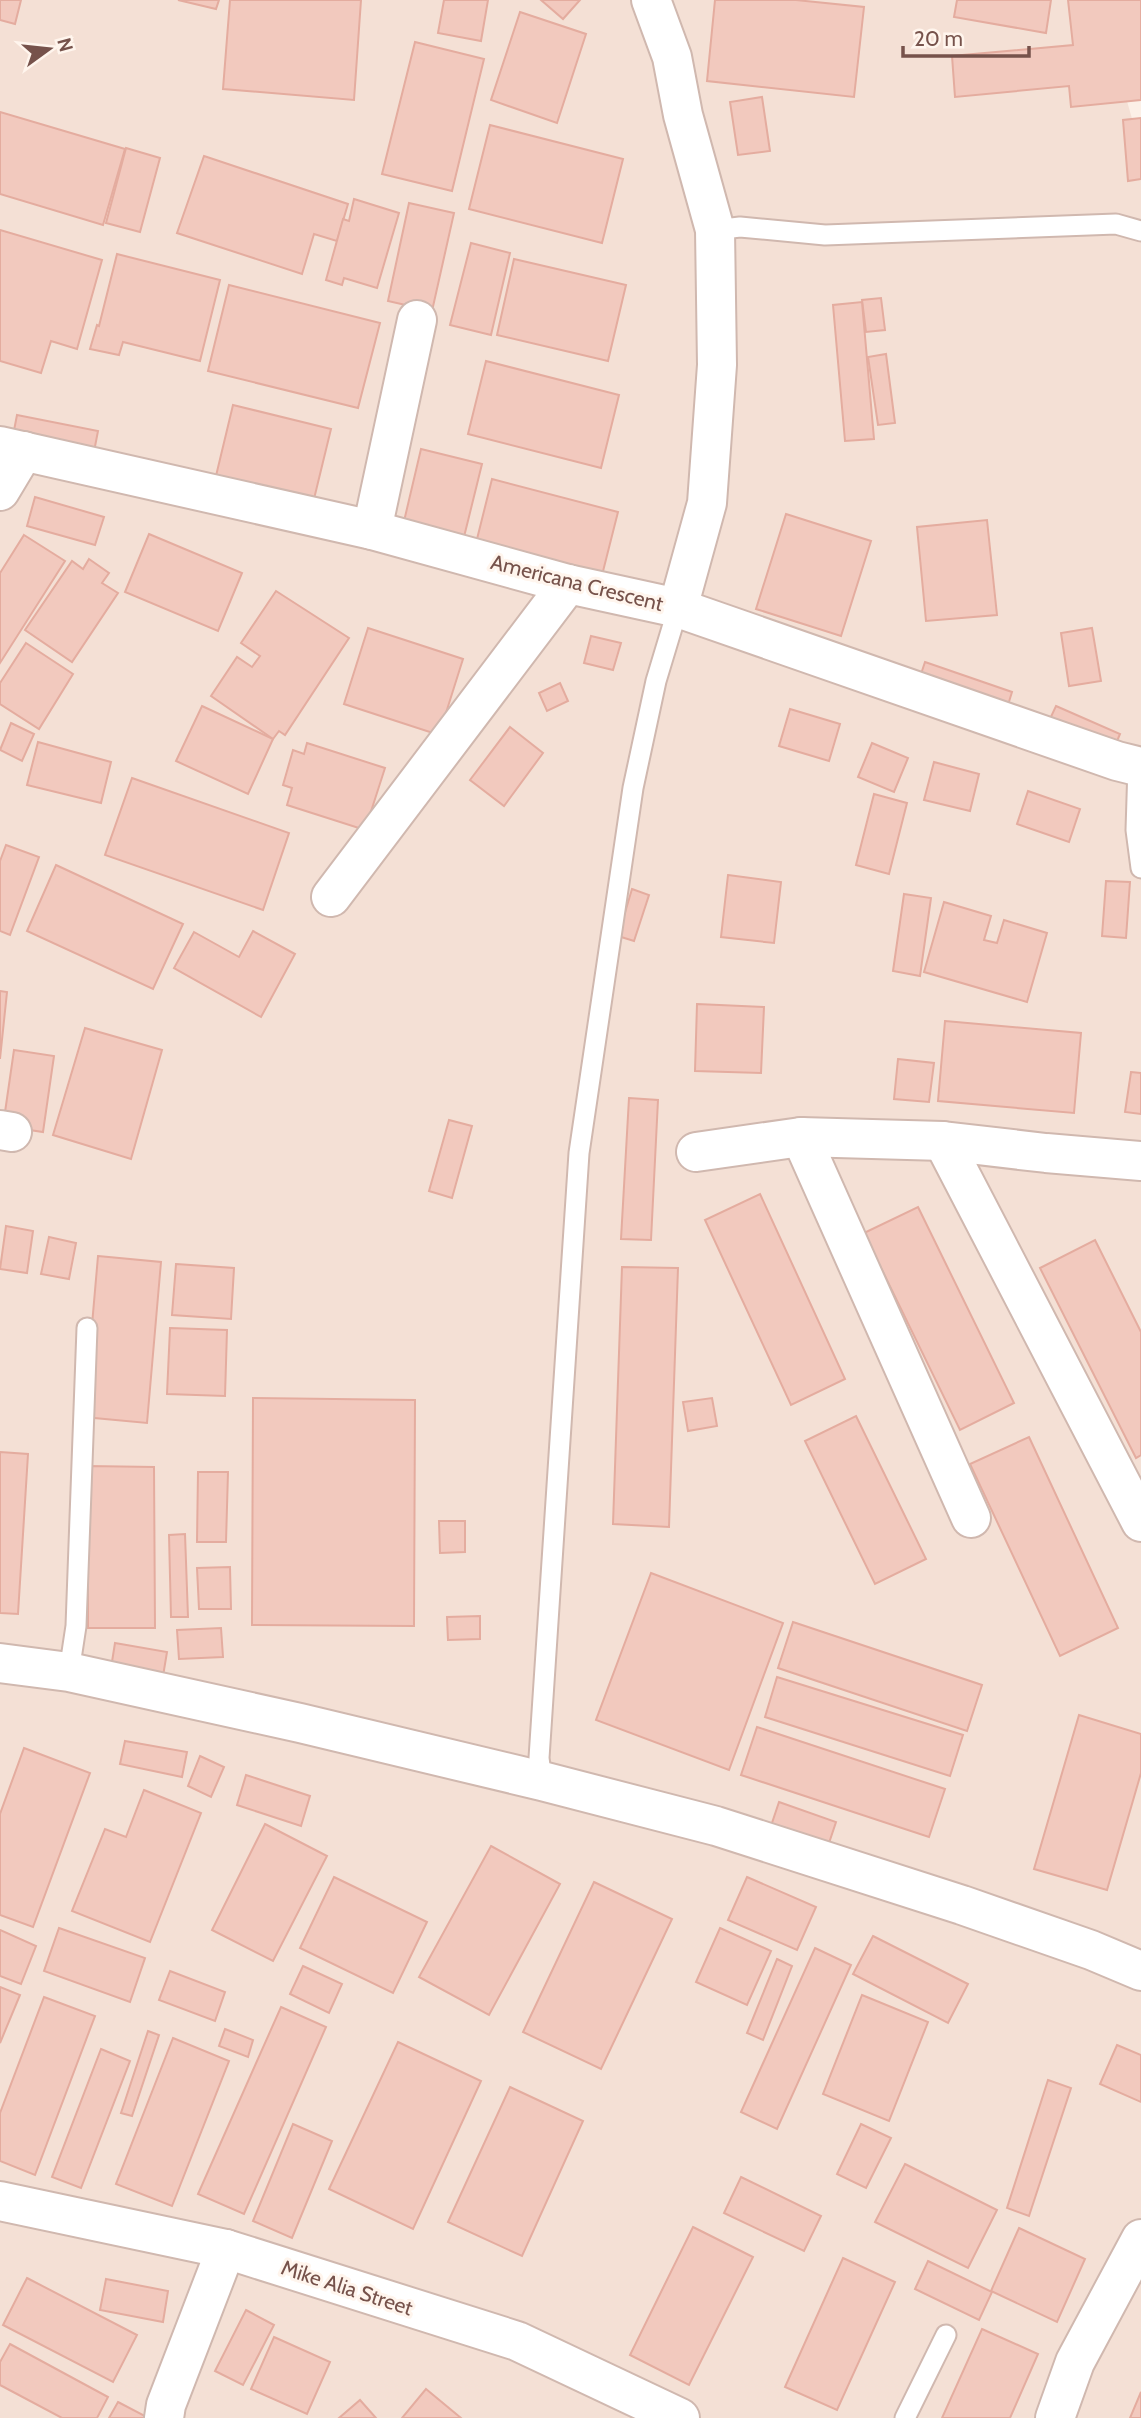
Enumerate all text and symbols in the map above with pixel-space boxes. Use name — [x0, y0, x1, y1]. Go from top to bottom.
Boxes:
north arrow — [14, 14, 84, 84]
scale bar — [903, 14, 1029, 58]
text: 20 m — [914, 26, 963, 51]
text: N — [52, 35, 78, 54]
street label: Americana Crescent — [488, 549, 666, 616]
street label: Mike Alia Street — [278, 2255, 416, 2321]

